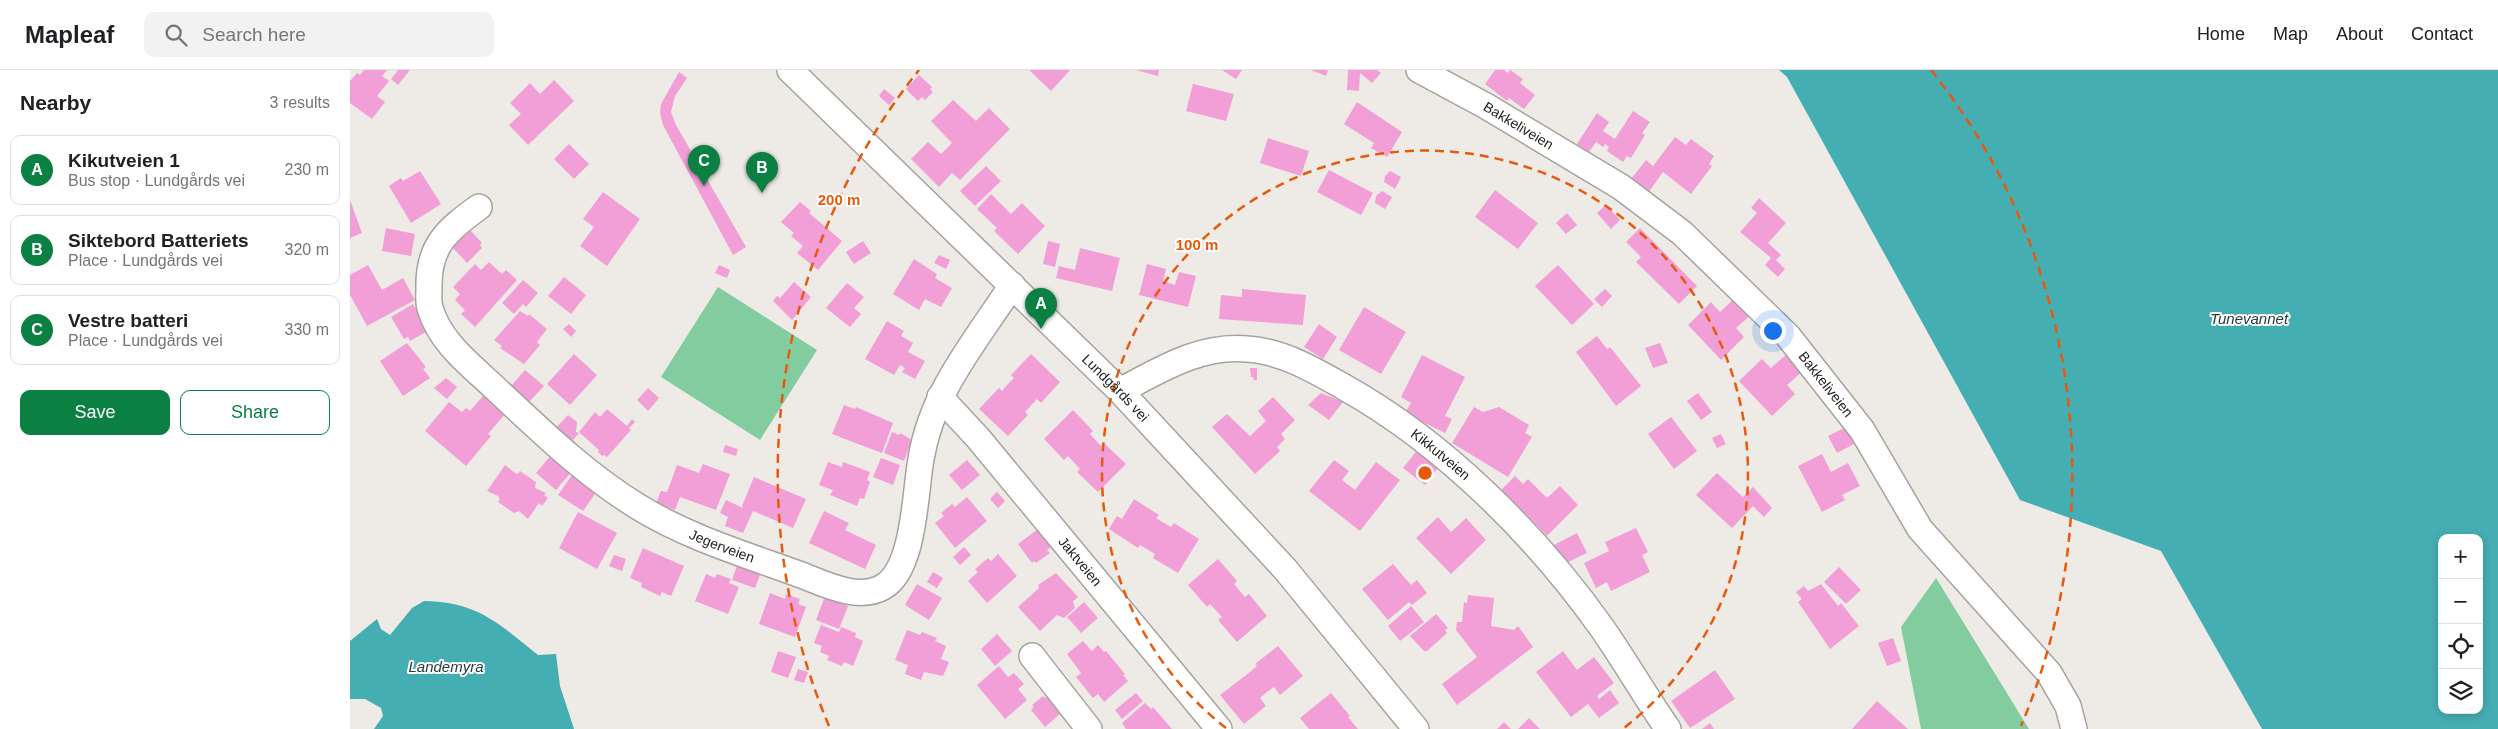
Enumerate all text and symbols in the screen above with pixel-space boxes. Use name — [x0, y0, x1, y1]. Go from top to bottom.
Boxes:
search box — [144, 12, 494, 57]
text: Mapleaf — [25, 21, 114, 48]
icon: search — [162, 21, 190, 49]
text: Search here — [202, 24, 306, 45]
text: Home — [2197, 24, 2245, 44]
text: Map — [2273, 24, 2308, 44]
text: About — [2336, 24, 2383, 44]
text: Contact — [2411, 24, 2473, 44]
text: Nearby — [20, 91, 91, 114]
text: 3 results — [270, 94, 330, 111]
street label: Bakkeliveien — [1481, 98, 1556, 153]
pin: C — [688, 145, 720, 186]
text: Kikutveien 1 — [68, 150, 180, 171]
pin: B — [746, 152, 778, 193]
text: A — [31, 161, 43, 178]
text: 230 m — [285, 161, 329, 178]
text: Bus stop · Lundgårds vei — [68, 172, 245, 189]
text: 200 m — [818, 191, 860, 208]
text: Siktebord Batteriets — [68, 230, 249, 251]
text: 100 m — [1176, 236, 1218, 253]
text: B — [31, 241, 43, 258]
text: 320 m — [285, 241, 329, 258]
text: Place · Lundgårds vei — [68, 252, 223, 269]
pin: A — [1025, 288, 1057, 329]
text: Vestre batteri — [68, 310, 188, 331]
water label: Tunevannet — [2210, 310, 2289, 327]
your location — [1760, 318, 1786, 344]
text: C — [31, 321, 43, 338]
text: 330 m — [285, 321, 329, 338]
text: Place · Lundgårds vei — [68, 332, 223, 349]
street label: Bakkeliveien — [1795, 348, 1857, 420]
street label: Lundgårds vei — [1079, 351, 1152, 425]
button: Save — [20, 390, 170, 435]
button: Share — [180, 390, 330, 435]
street label: Kikkutveien — [1408, 425, 1473, 483]
centre of rings — [1416, 464, 1434, 482]
street label: Jegerveien — [687, 526, 757, 566]
street label: Jaktveien — [1055, 533, 1105, 589]
map controls — [2438, 534, 2483, 714]
button: + — [2438, 534, 2483, 579]
button: − — [2438, 579, 2483, 624]
button: locate — [2438, 624, 2483, 669]
water label: Landemyra — [408, 658, 484, 675]
button: layers — [2438, 669, 2483, 714]

